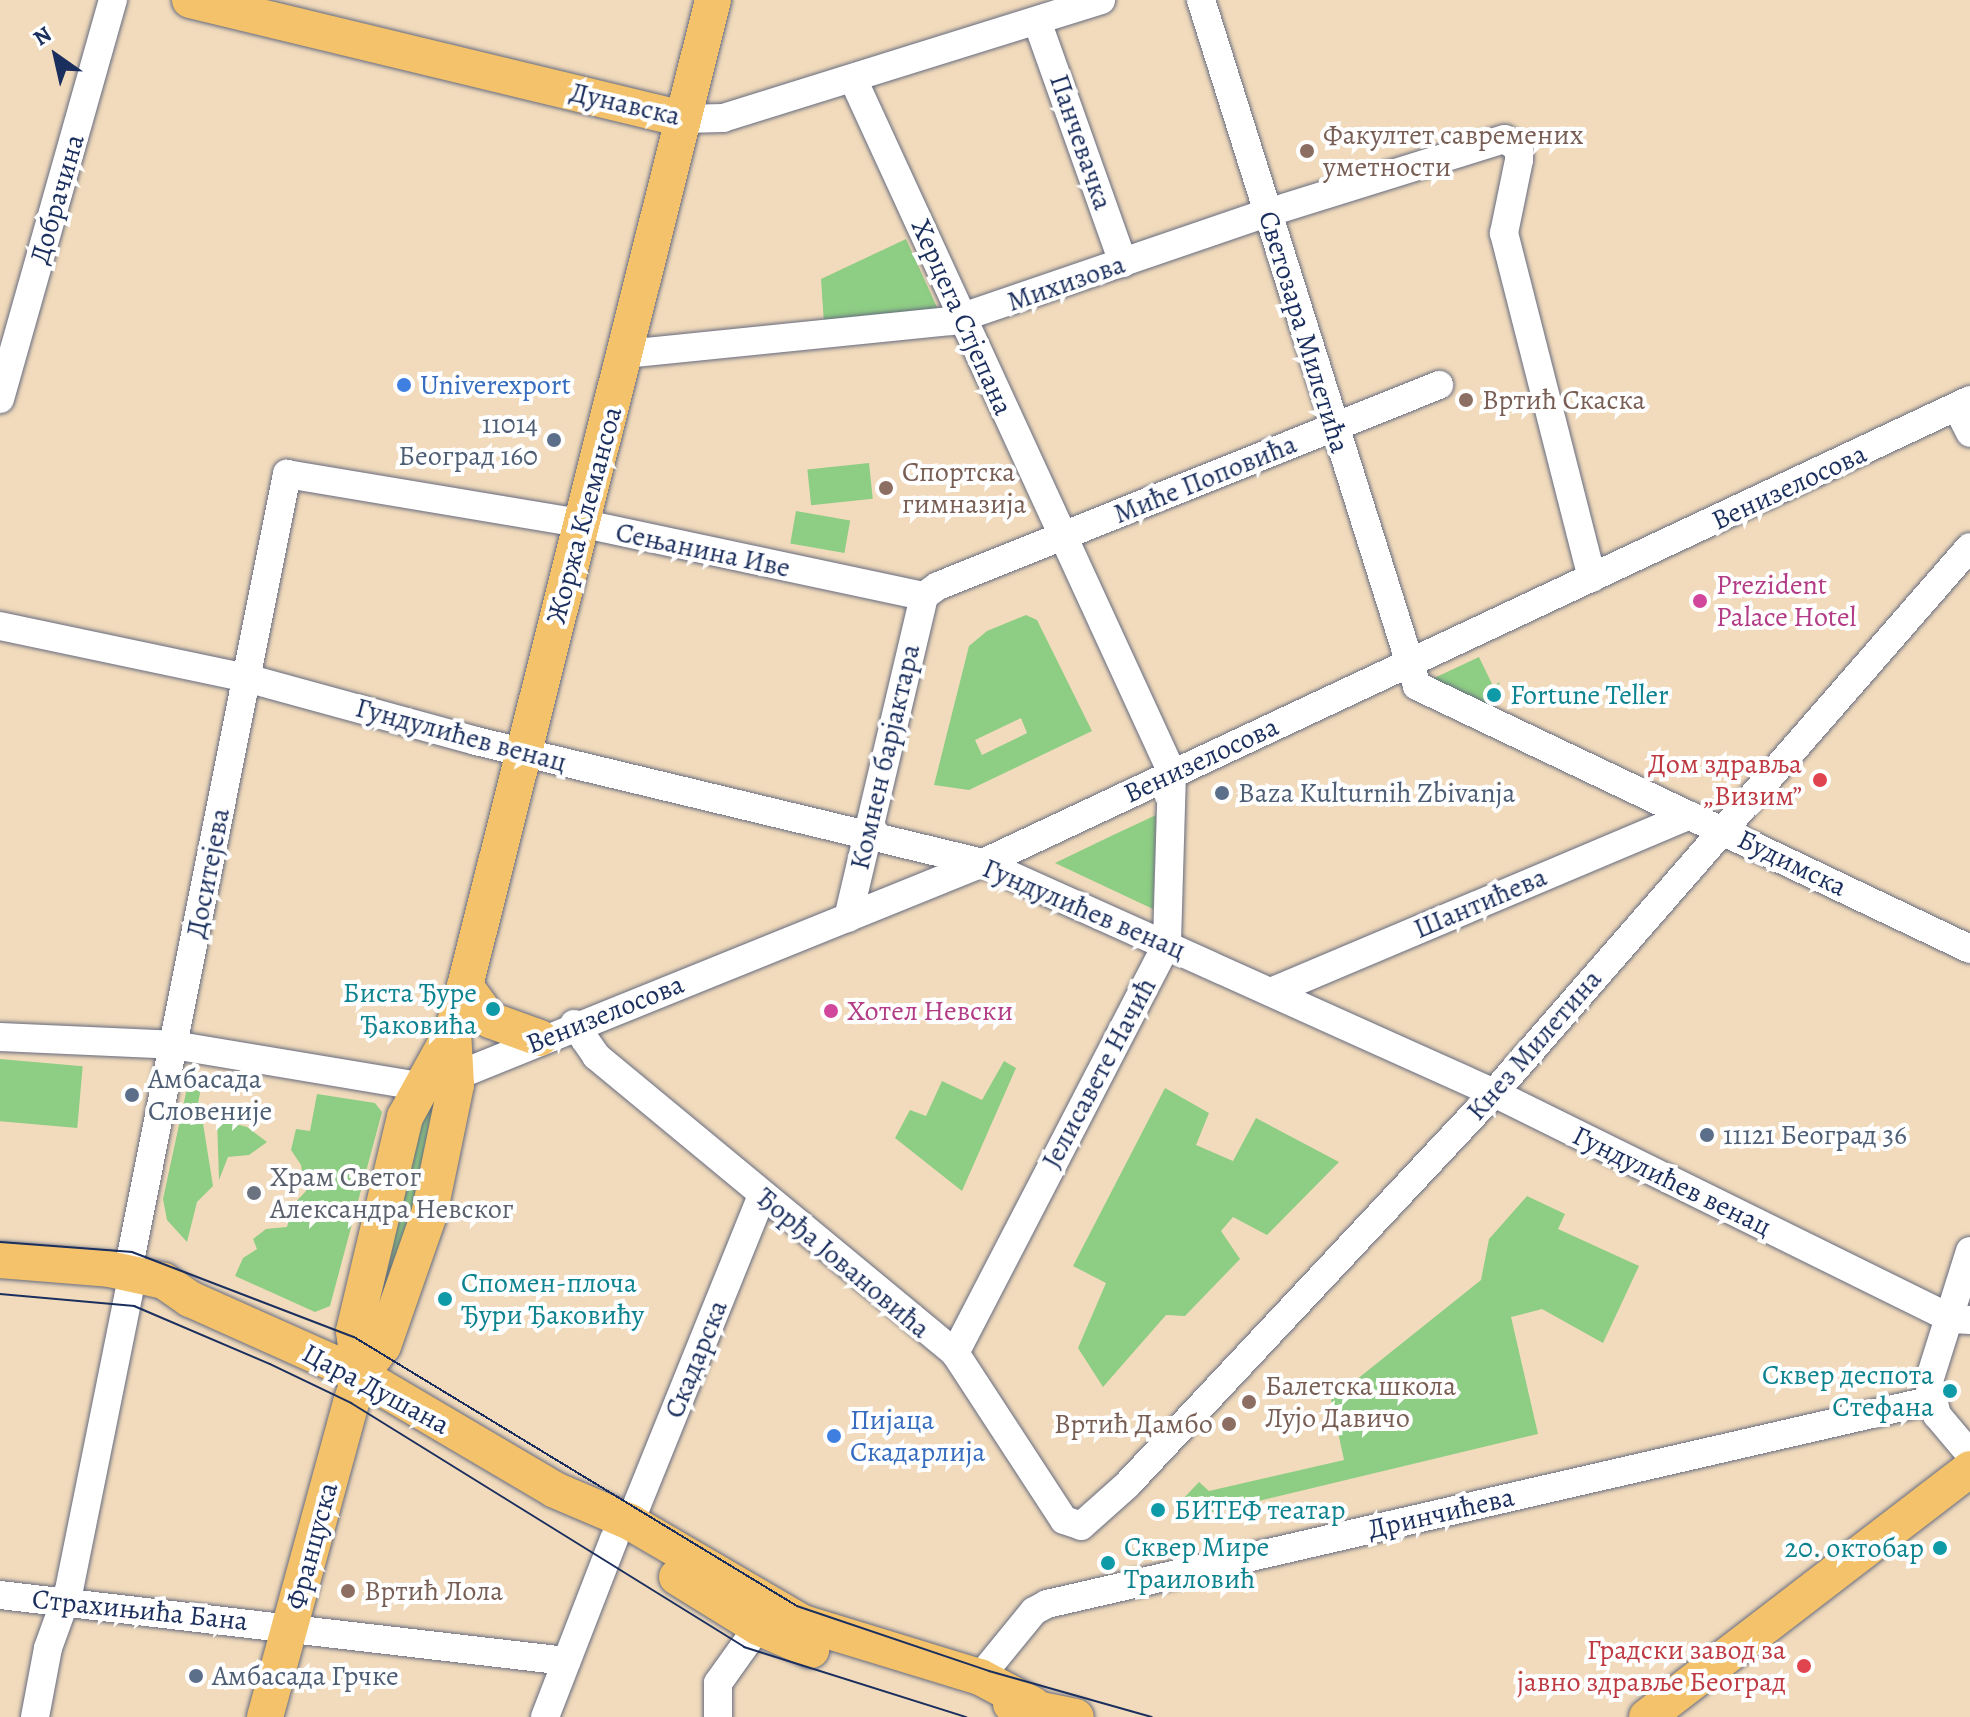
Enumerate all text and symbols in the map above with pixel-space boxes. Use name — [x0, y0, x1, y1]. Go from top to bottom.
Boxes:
north arrow — [16, 16, 96, 96]
text: N — [28, 19, 58, 53]
street label: Панчевачка — [1042, 70, 1120, 214]
street label: Дунавска — [567, 75, 683, 133]
place label: Факултет савремених уметности — [1323, 118, 1583, 184]
street label: Добрачина — [22, 130, 92, 268]
marker: Факултет савремених уметности — [1298, 142, 1316, 160]
street label: Светозара Милетића — [1251, 207, 1357, 457]
street label: Херцега Стјепана — [904, 214, 1020, 420]
street label: Михизова — [1003, 247, 1129, 319]
place label: Univerexport — [420, 368, 571, 402]
marker: Univerexport — [395, 376, 413, 394]
place label: Вртић Скаска — [1482, 383, 1645, 417]
marker: Вртић Скаска — [1457, 391, 1475, 409]
street label: Жоржа Клемансоа — [539, 403, 629, 627]
place label: 11014 Београд 160 — [398, 407, 538, 473]
street label: Миће Поповића — [1109, 427, 1301, 531]
marker: 11014 Београд 160 — [545, 431, 563, 449]
street label: Венизелосова — [1706, 437, 1872, 537]
place label: Спортска гимназија — [902, 455, 1026, 521]
marker: Спортска гимназија — [877, 479, 895, 497]
street label: Сењанина Иве — [613, 515, 793, 585]
place label: Prezident Palace Hotel — [1716, 568, 1856, 634]
marker: Prezident Palace Hotel — [1691, 592, 1709, 610]
street label: Комнен барјактара — [843, 641, 927, 873]
place label: Fortune Teller — [1510, 678, 1669, 712]
marker: Fortune Teller — [1485, 686, 1503, 704]
street label: Гундулићев венац — [352, 691, 570, 779]
street label: Венизелосова — [1118, 710, 1284, 810]
place label: Дом здравља „Визим” — [1648, 747, 1802, 813]
marker: Дом здравља „Визим” — [1809, 769, 1831, 791]
place label: Baza Kulturnih Zbivanja — [1238, 776, 1516, 810]
marker: Baza Kulturnih Zbivanja — [1213, 784, 1231, 802]
street label: Доситејева — [179, 805, 237, 941]
street label: Будимска — [1732, 822, 1852, 904]
street label: Гундулићев венац — [978, 851, 1190, 967]
street label: Шантићева — [1408, 860, 1552, 946]
street label: Кнез Милетина — [1459, 963, 1609, 1127]
street label: Венизелосова — [521, 967, 689, 1061]
street label: Јелисавете Начић — [1035, 972, 1163, 1174]
place label: Биста Ђуре Ђаковића — [343, 976, 477, 1042]
place label: Хотел Невски — [847, 994, 1013, 1028]
marker: Биста Ђуре Ђаковића — [484, 1000, 502, 1018]
marker: Хотел Невски — [822, 1002, 840, 1020]
place label: Амбасада Словеније — [148, 1062, 272, 1128]
marker: Амбасада Словеније — [123, 1086, 141, 1104]
street label: Гундулићев венац — [1567, 1118, 1777, 1244]
place label: 11121 Београд 36 — [1723, 1118, 1907, 1152]
marker: 11121 Београд 36 — [1698, 1126, 1716, 1144]
place label: Храм Светог Александра Невског — [270, 1160, 514, 1226]
street label: Ђорђа Јовановића — [749, 1180, 937, 1346]
marker: Храм Светог Александра Невског — [245, 1184, 263, 1202]
place label: Спомен-плоча Ђури Ђаковићу — [461, 1266, 644, 1332]
marker: Спомен-плоча Ђури Ђаковићу — [436, 1290, 454, 1308]
street label: Скадарска — [657, 1295, 735, 1423]
street label: Цара Душана — [297, 1336, 455, 1442]
place label: Сквер деспота Стефана — [1762, 1358, 1934, 1424]
place label: Балетска школа Лујо Давичо — [1265, 1369, 1456, 1435]
marker: Сквер деспота Стефана — [1941, 1382, 1959, 1400]
marker: Балетска школа Лујо Давичо — [1240, 1393, 1258, 1411]
place label: Пијаца Скадарлија — [850, 1403, 985, 1469]
place label: Вртић Дамбо — [1054, 1407, 1213, 1441]
marker: Вртић Дамбо — [1220, 1415, 1238, 1433]
marker: Пијаца Скадарлија — [825, 1427, 843, 1445]
street label: Француска — [279, 1479, 345, 1613]
street label: Дринчићева — [1365, 1480, 1517, 1546]
place label: БИТЕФ театар — [1174, 1493, 1345, 1527]
marker: БИТЕФ театар — [1149, 1501, 1167, 1519]
place label: Сквер Мире Траиловић — [1124, 1530, 1269, 1596]
place label: 20. октобар — [1784, 1531, 1924, 1565]
marker: 20. октобар — [1931, 1539, 1949, 1557]
marker: Сквер Мире Траиловић — [1099, 1554, 1117, 1572]
place label: Вртић Лола — [364, 1574, 503, 1608]
street label: Страхињића Бана — [30, 1582, 250, 1638]
marker: Вртић Лола — [339, 1582, 357, 1600]
place label: Градски завод за јавно здравље Београд — [1517, 1633, 1786, 1699]
marker: Градски завод за јавно здравље Београд — [1793, 1655, 1815, 1677]
place label: Амбасада Грчке — [212, 1659, 399, 1693]
marker: Амбасада Грчке — [187, 1667, 205, 1685]

